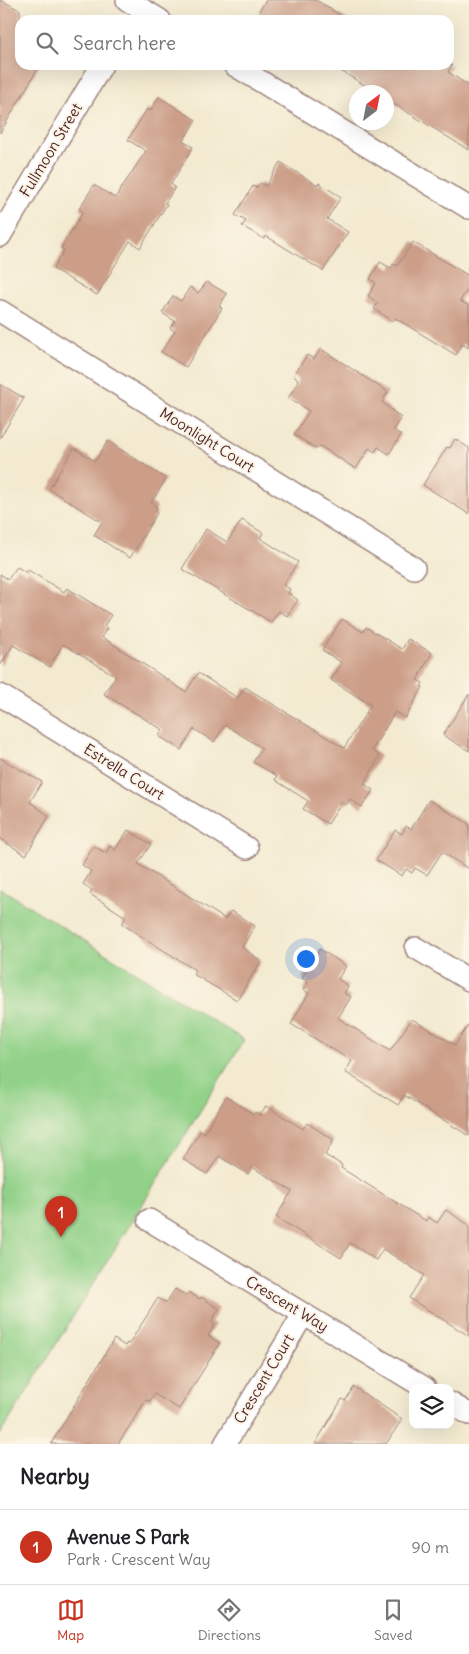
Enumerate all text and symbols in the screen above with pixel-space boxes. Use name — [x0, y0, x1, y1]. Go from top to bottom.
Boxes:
search box — [15, 15, 454, 70]
icon: search — [33, 29, 61, 57]
text: Search here — [73, 31, 176, 55]
north arrow — [349, 85, 394, 130]
street label: Fullmoon Street — [15, 100, 86, 200]
street label: Moonlight Court — [156, 403, 258, 476]
street label: Estrella Court — [80, 739, 168, 804]
your location — [293, 946, 319, 972]
pin: 1 — [45, 1196, 77, 1237]
street label: Crescent Way — [242, 1271, 332, 1336]
street label: Crescent Court — [229, 1331, 298, 1427]
map controls — [409, 1384, 454, 1429]
button: layers — [409, 1384, 454, 1429]
text: Nearby — [20, 1463, 90, 1490]
text: Avenue S Park — [67, 1525, 190, 1549]
text: 1 — [33, 1537, 39, 1557]
text: 90 m — [411, 1537, 449, 1557]
text: Park · Crescent Way — [67, 1549, 211, 1569]
tab: Map — [57, 1596, 85, 1644]
tab: Directions — [198, 1596, 261, 1644]
tab: Saved — [374, 1596, 412, 1644]

